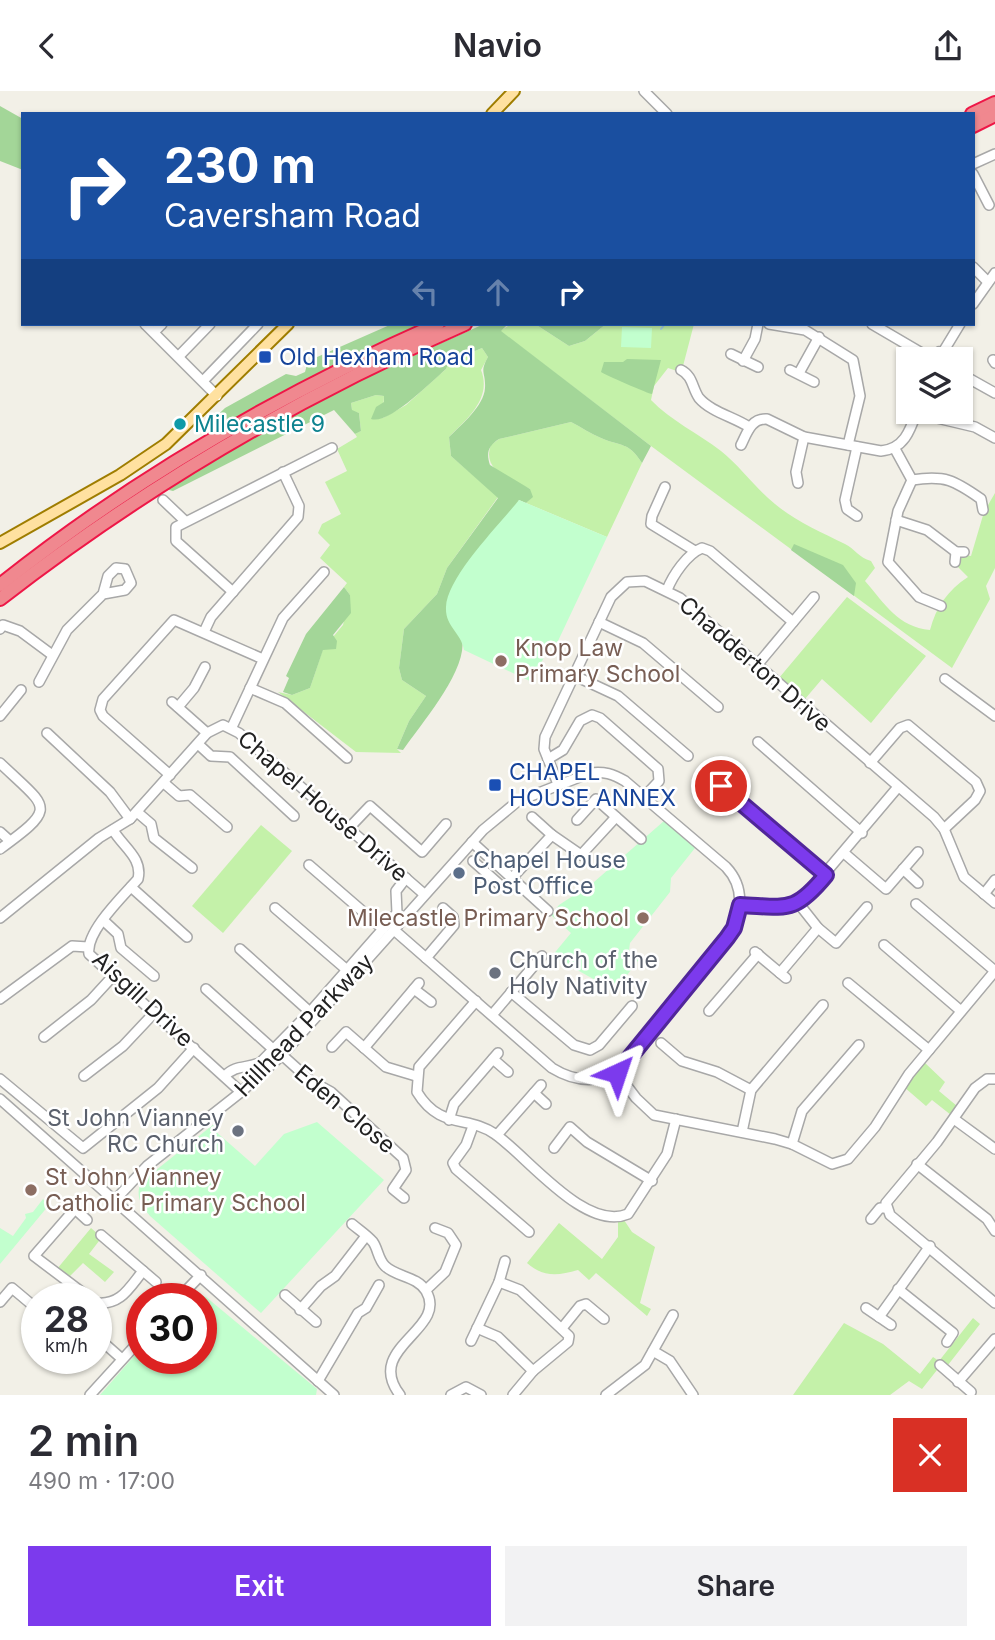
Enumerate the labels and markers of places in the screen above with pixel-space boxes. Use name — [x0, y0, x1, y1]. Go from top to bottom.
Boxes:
place label: Old Hexham Road — [279, 343, 474, 371]
marker: Old Hexham Road — [257, 349, 273, 365]
place label: Milecastle 9 — [194, 410, 325, 438]
marker: Milecastle 9 — [172, 416, 188, 432]
place label: Knop Law Primary School — [515, 634, 680, 688]
marker: Knop Law Primary School — [493, 653, 509, 669]
pin — [691, 756, 751, 816]
place label: CHAPEL HOUSE ANNEX — [509, 758, 676, 812]
marker: CHAPEL HOUSE ANNEX — [487, 777, 503, 793]
place label: Chapel House Post Office — [473, 846, 626, 900]
marker: Chapel House Post Office — [451, 865, 467, 881]
place label: Milecastle Primary School — [347, 904, 629, 932]
marker: Milecastle Primary School — [635, 910, 651, 926]
place label: Church of the Holy Nativity — [509, 946, 658, 1000]
marker: Church of the Holy Nativity — [487, 965, 503, 981]
place label: St John Vianney RC Church — [47, 1104, 224, 1158]
marker: St John Vianney RC Church — [230, 1123, 246, 1139]
place label: St John Vianney Catholic Primary School — [45, 1163, 306, 1217]
marker: St John Vianney Catholic Primary School — [23, 1182, 39, 1198]

